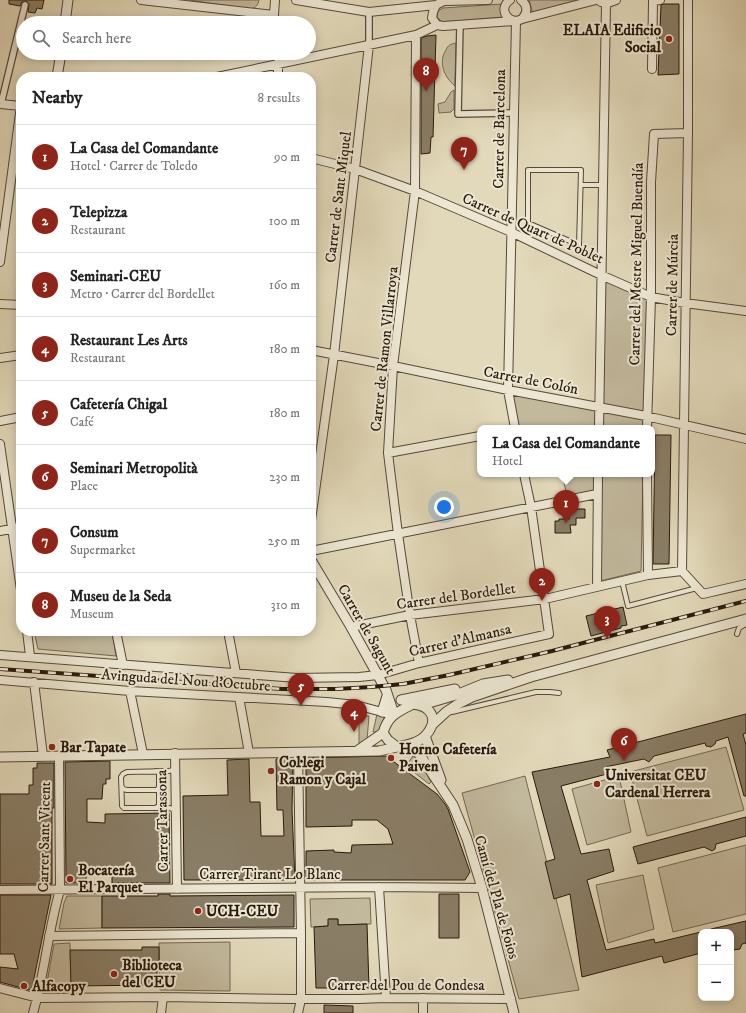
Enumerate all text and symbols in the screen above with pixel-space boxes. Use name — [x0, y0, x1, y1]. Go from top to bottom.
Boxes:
search box — [16, 16, 316, 60]
place label: ELAIA Edificio Social — [563, 21, 662, 57]
icon: search — [30, 27, 52, 49]
text: Search here — [62, 29, 131, 48]
marker: ELAIA Edificio Social — [664, 34, 674, 44]
pin: 8 — [413, 58, 439, 91]
street label: Carrer de Barcelona — [489, 69, 510, 189]
text: Nearby — [32, 87, 82, 109]
text: 8 results — [258, 90, 300, 106]
street label: Carrer de Sant Miquel — [321, 130, 356, 264]
pin: 7 — [451, 137, 477, 170]
text: La Casa del Comandante — [70, 139, 218, 158]
text: 1 — [43, 149, 47, 165]
text: 90 m — [274, 149, 300, 165]
text: Hotel · Carrer de Toledo — [70, 158, 197, 174]
street label: Carrer del Mestre Miguel Buendía — [625, 162, 648, 366]
street label: Carrer de Quart de Poblet — [459, 189, 607, 268]
text: Telepizza — [70, 203, 128, 222]
text: 2 — [42, 213, 48, 229]
text: 100 m — [269, 213, 300, 229]
text: Restaurant — [70, 222, 126, 238]
street label: Carrer de Múrcia — [662, 233, 683, 336]
street label: Carrer de Ramon Villarroya — [366, 265, 403, 433]
text: Seminari-CEU — [70, 267, 161, 286]
text: 3 — [43, 277, 47, 293]
text: 160 m — [269, 277, 300, 293]
text: Metro · Carrer del Bordellet — [70, 286, 215, 302]
text: Restaurant Les Arts — [70, 331, 187, 350]
text: 4 — [41, 341, 49, 357]
text: 180 m — [269, 341, 300, 357]
text: Restaurant — [70, 350, 126, 366]
street label: Carrer de Colón — [482, 362, 580, 399]
text: Cafetería Chigal — [70, 395, 167, 414]
text: 5 — [42, 405, 48, 421]
text: 180 m — [269, 405, 300, 421]
text: Café — [70, 414, 94, 430]
popup — [477, 425, 655, 477]
text: La Casa del Comandante — [492, 434, 640, 453]
text: Hotel — [492, 453, 522, 469]
text: Seminari Metropolità — [70, 459, 198, 478]
text: 6 — [42, 469, 48, 485]
text: 230 m — [269, 469, 300, 485]
text: Place — [70, 478, 98, 494]
pin: 1 — [553, 490, 579, 523]
your location — [434, 497, 454, 517]
text: Consum — [70, 523, 119, 542]
text: 7 — [42, 533, 48, 549]
text: 250 m — [268, 533, 300, 549]
text: Supermarket — [70, 542, 136, 558]
pin: 2 — [529, 568, 555, 601]
street label: Carrer del Bordellet — [395, 579, 517, 614]
street label: Carrer de Sagunt — [333, 581, 400, 678]
text: Museu de la Seda — [70, 587, 171, 606]
text: 8 — [42, 597, 48, 613]
text: 310 m — [271, 597, 300, 613]
text: Museum — [70, 606, 114, 622]
pin: 3 — [594, 606, 620, 639]
street label: Carrer d'Almansa — [407, 619, 514, 661]
street label: Avinguda del Nou d'Octubre — [101, 665, 271, 696]
pin: 5 — [288, 673, 314, 706]
pin: 4 — [341, 699, 367, 732]
pin: 6 — [611, 728, 637, 761]
place label: Bar Tapate — [60, 738, 127, 757]
place label: Horno Cafetería Paiven — [399, 740, 497, 776]
marker: Bar Tapate — [47, 742, 57, 752]
place label: Col·legi Ramon y Cajal — [279, 753, 367, 789]
marker: Horno Cafetería Paiven — [386, 753, 396, 763]
marker: Col·legi Ramon y Cajal — [266, 766, 276, 776]
place label: Universitat CEU Cardenal Herrera — [605, 766, 711, 802]
street label: Carrer Tarassona — [152, 769, 173, 872]
marker: Universitat CEU Cardenal Herrera — [592, 779, 602, 789]
street label: Carrer Sant Vicent — [34, 781, 55, 893]
street label: Camí del Pla de Foios — [470, 833, 523, 961]
place label: Bocatería El Parquet — [78, 861, 143, 898]
street label: Carrer Tirant Lo Blanc — [199, 865, 341, 884]
marker: Bocatería El Parquet — [65, 874, 75, 884]
place label: UCH-CEU — [206, 902, 279, 921]
marker: UCH-CEU — [193, 906, 203, 916]
map controls — [698, 929, 734, 1001]
button: + — [698, 929, 734, 965]
place label: Biblioteca del CEU — [122, 956, 182, 992]
button: − — [698, 965, 734, 1001]
marker: Biblioteca del CEU — [109, 969, 119, 979]
street label: Carrer del Pou de Condesa — [327, 976, 485, 995]
place label: Alfacopy — [31, 977, 86, 996]
marker: Alfacopy — [19, 981, 29, 991]

